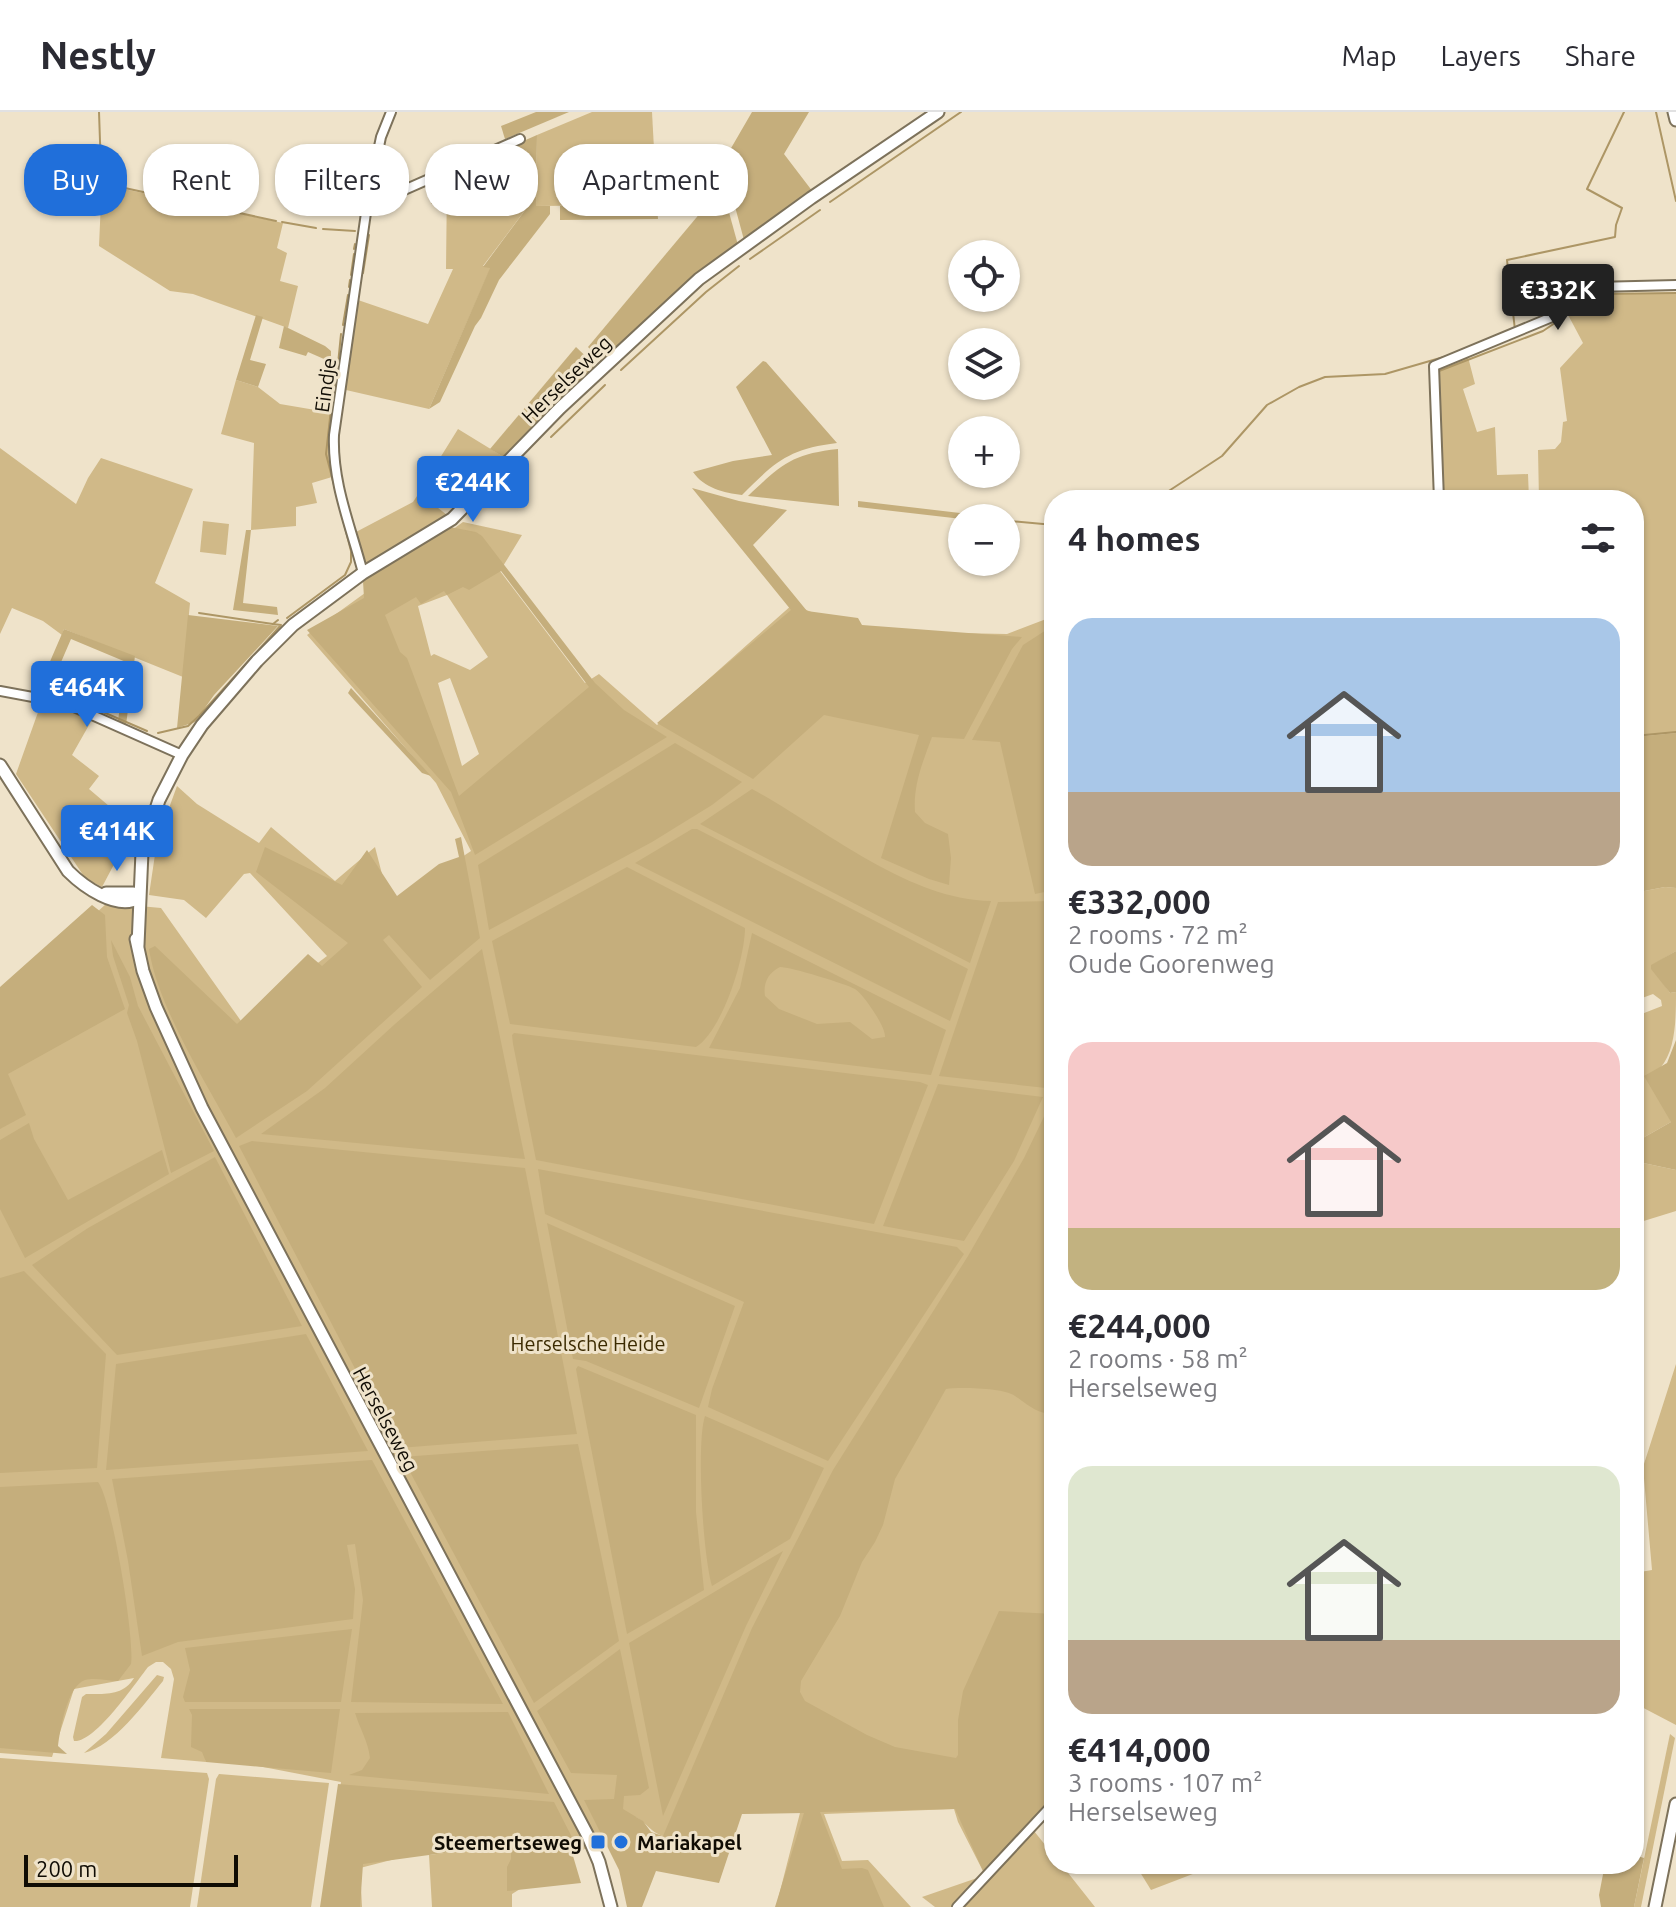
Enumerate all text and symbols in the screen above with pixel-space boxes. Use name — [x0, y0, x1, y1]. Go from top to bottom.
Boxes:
text: Nestly — [40, 34, 156, 76]
text: Map — [1341, 40, 1397, 71]
text: Layers — [1441, 40, 1521, 71]
text: Share — [1565, 40, 1636, 71]
chip: Buy — [24, 144, 127, 216]
chip: Rent — [143, 144, 259, 216]
chip: Filters — [275, 144, 409, 216]
chip: New — [425, 144, 538, 216]
chip: Apartment — [554, 144, 748, 216]
map controls — [948, 240, 1020, 576]
button: locate — [948, 240, 1020, 312]
pin: €332K — [1502, 264, 1614, 332]
text: €332K — [1520, 275, 1596, 304]
button: layers — [948, 328, 1020, 400]
street label: Herselseweg — [517, 331, 615, 427]
street label: Eindje — [310, 356, 340, 414]
button: + — [948, 416, 1020, 488]
pin: €244K — [417, 456, 529, 524]
text: €244K — [435, 467, 511, 496]
button: − — [948, 504, 1020, 576]
icon: filters — [1576, 516, 1620, 560]
text: 4 homes — [1068, 519, 1201, 557]
pin: €464K — [31, 661, 143, 729]
icon: home — [1272, 670, 1416, 814]
text: €464K — [49, 672, 125, 701]
pin: €414K — [61, 805, 173, 873]
text: €414K — [79, 816, 155, 845]
text: €332,000 — [1068, 882, 1211, 920]
text: 2 rooms · 72 m² — [1068, 920, 1248, 949]
text: Oude Goorenweg — [1068, 949, 1275, 978]
icon: home — [1272, 1094, 1416, 1238]
text: €244,000 — [1068, 1306, 1211, 1344]
park label: Herselsche Heide — [510, 1332, 666, 1355]
text: 2 rooms · 58 m² — [1068, 1344, 1248, 1373]
street label: Herselseweg — [349, 1363, 423, 1475]
text: Herselseweg — [1068, 1373, 1218, 1402]
icon: home — [1272, 1518, 1416, 1662]
text: €414,000 — [1068, 1730, 1211, 1768]
text: 3 rooms · 107 m² — [1068, 1768, 1263, 1797]
text: Herselseweg — [1068, 1797, 1218, 1826]
place label: Steemertseweg — [434, 1831, 582, 1854]
place label: Mariakapel — [637, 1831, 742, 1854]
marker: Steemertseweg — [589, 1833, 607, 1851]
marker: Mariakapel — [612, 1833, 630, 1851]
scale bar — [24, 1851, 238, 1887]
text: 200 m — [36, 1856, 97, 1881]

